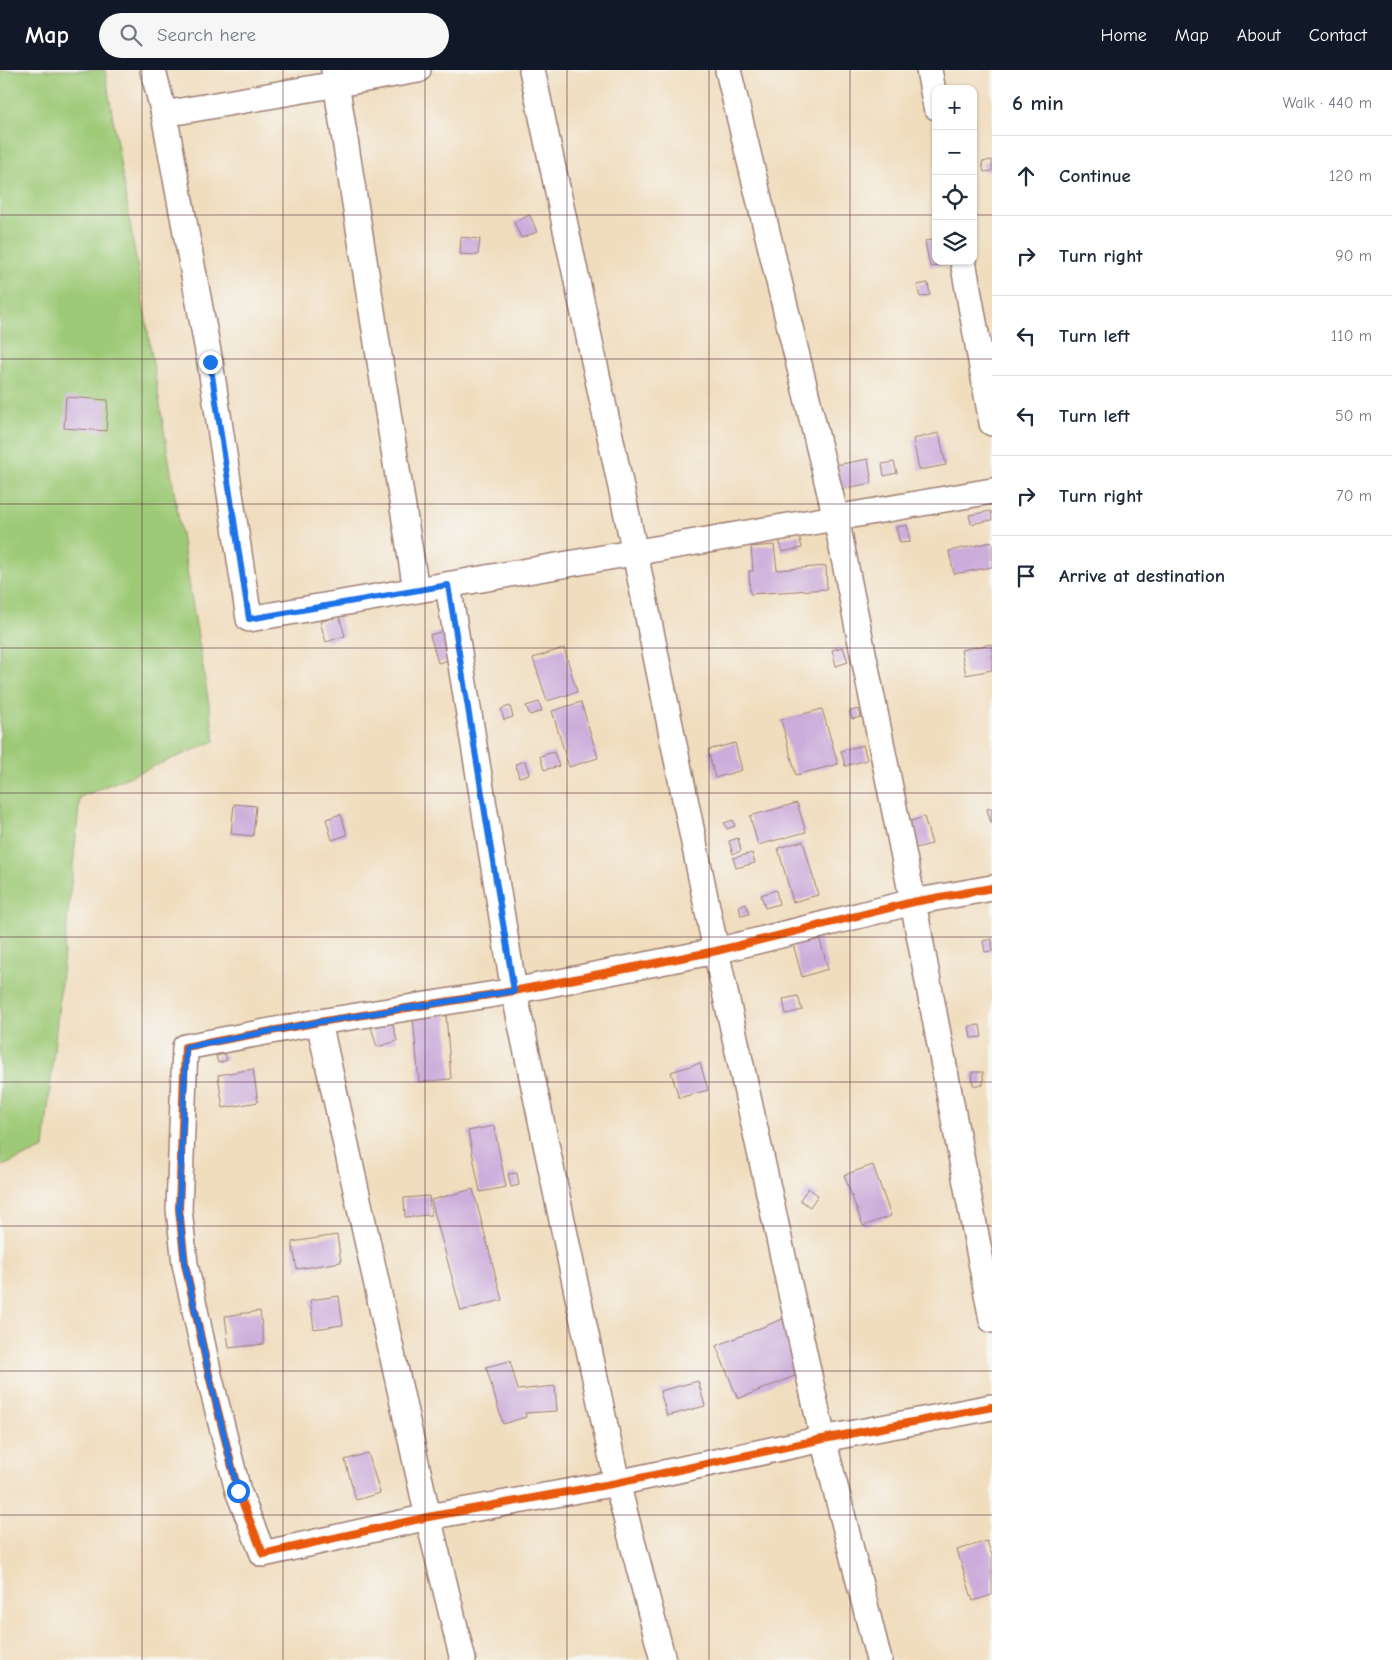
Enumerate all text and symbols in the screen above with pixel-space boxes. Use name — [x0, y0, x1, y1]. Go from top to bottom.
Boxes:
search box — [99, 13, 449, 58]
text: Map — [25, 21, 69, 49]
icon: search — [117, 21, 145, 49]
text: Search here — [157, 24, 256, 46]
text: Home — [1100, 25, 1147, 46]
text: Map — [1175, 25, 1209, 46]
text: About — [1237, 25, 1281, 46]
text: Contact — [1309, 25, 1367, 46]
map controls — [932, 85, 977, 265]
button: + — [932, 85, 977, 130]
text: 6 min — [1012, 91, 1064, 115]
text: Walk · 440 m — [1282, 94, 1372, 112]
button: − — [932, 130, 977, 175]
icon: ahead — [1012, 162, 1040, 190]
text: Continue — [1059, 165, 1131, 187]
text: 120 m — [1329, 167, 1372, 185]
button: locate — [932, 175, 977, 220]
button: layers — [932, 220, 977, 265]
icon: right — [1012, 242, 1040, 270]
text: Turn right — [1059, 245, 1143, 267]
text: 90 m — [1335, 247, 1372, 265]
icon: left — [1012, 322, 1040, 350]
text: Turn left — [1059, 325, 1130, 347]
text: 110 m — [1331, 327, 1372, 345]
route end — [199, 351, 222, 374]
icon: left — [1012, 402, 1040, 430]
text: Turn left — [1059, 405, 1130, 427]
text: 50 m — [1335, 407, 1372, 425]
icon: right — [1012, 482, 1040, 510]
text: Turn right — [1059, 485, 1143, 507]
text: 70 m — [1336, 487, 1372, 505]
icon: arrive — [1012, 562, 1040, 590]
text: Arrive at destination — [1059, 565, 1225, 587]
route start — [227, 1480, 250, 1503]

